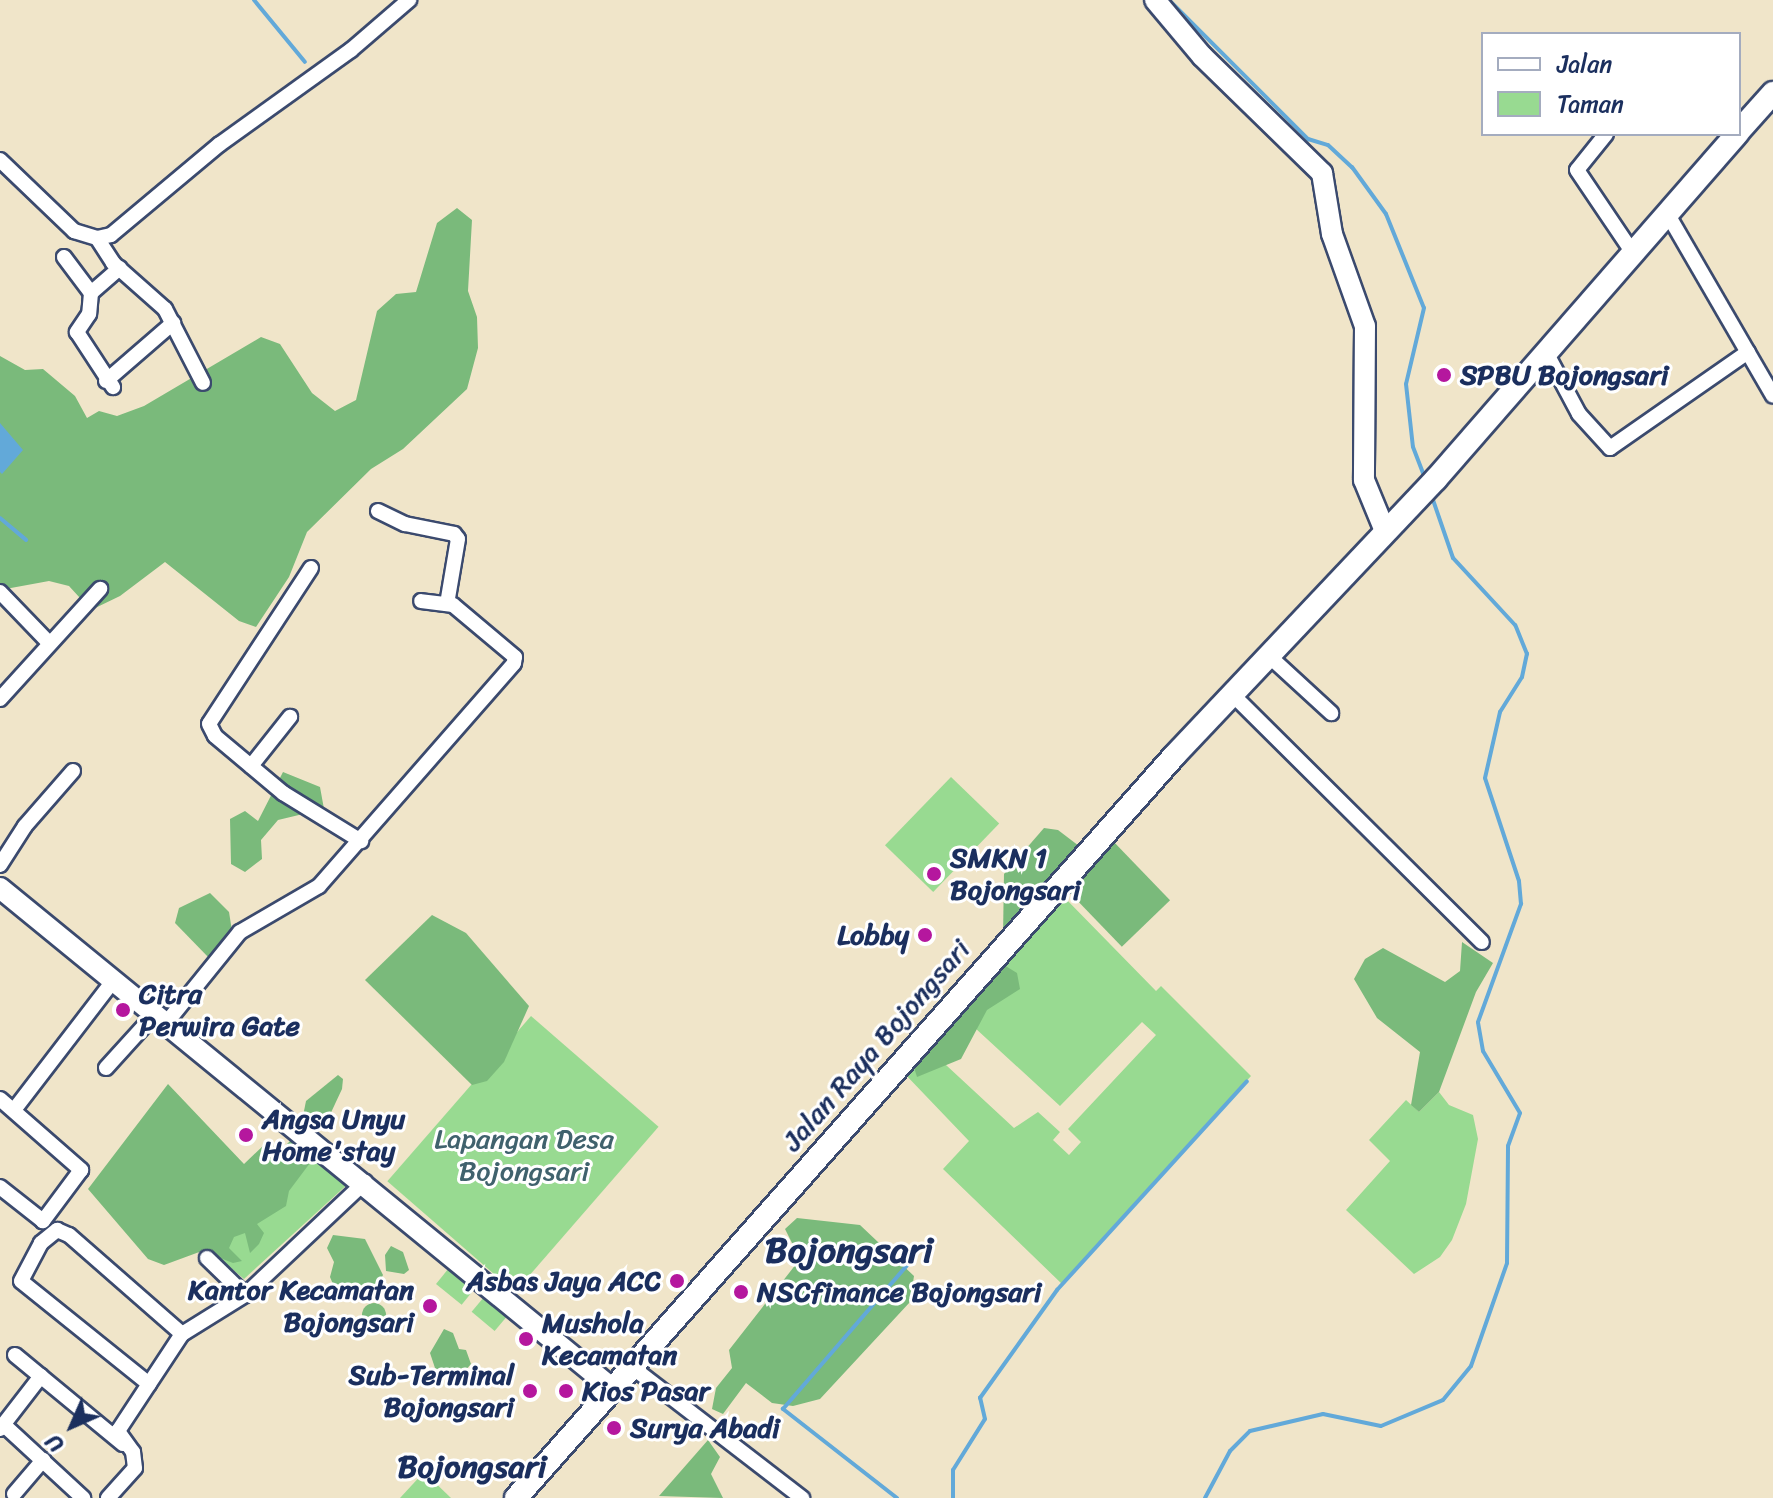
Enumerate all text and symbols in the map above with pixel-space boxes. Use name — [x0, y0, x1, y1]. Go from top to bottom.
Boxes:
legend — [1481, 32, 1741, 136]
text: Jalan — [1557, 43, 1612, 85]
text: Taman — [1557, 83, 1624, 125]
place label: SPBU Bojongsari — [1460, 358, 1668, 392]
marker: SPBU Bojongsari — [1435, 366, 1453, 384]
place label: SMKN 1 Bojongsari — [950, 841, 1081, 907]
marker: SMKN 1 Bojongsari — [925, 865, 943, 883]
place label: Lobby — [837, 918, 909, 952]
marker: Lobby — [916, 926, 934, 944]
street label: Jalan Raya Bojongsari — [775, 932, 977, 1158]
place label: Citra Perwira Gate — [139, 977, 300, 1043]
marker: Citra Perwira Gate — [114, 1001, 132, 1019]
place label: Angsa Unyu Home'stay — [262, 1102, 406, 1168]
park label: Lapangan Desa Bojongsari — [434, 1122, 614, 1188]
marker: Angsa Unyu Home'stay — [237, 1126, 255, 1144]
district label: Bojongsari — [765, 1229, 933, 1273]
place label: Asbas Jaya ACC — [466, 1264, 661, 1298]
marker: Asbas Jaya ACC — [668, 1272, 686, 1290]
place label: Kantor Kecamatan Bojongsari — [187, 1273, 414, 1339]
place label: NSCfinance Bojongsari — [757, 1275, 1042, 1309]
marker: NSCfinance Bojongsari — [732, 1283, 750, 1301]
marker: Kantor Kecamatan Bojongsari — [421, 1297, 439, 1315]
place label: Mushola Kecamatan — [542, 1306, 677, 1372]
marker: Mushola Kecamatan — [517, 1330, 535, 1348]
place label: Sub-Terminal Bojongsari — [348, 1358, 514, 1424]
place label: Kios Pasar — [582, 1374, 711, 1408]
marker: Sub-Terminal Bojongsari — [521, 1382, 539, 1400]
marker: Kios Pasar — [557, 1382, 575, 1400]
north arrow — [32, 1386, 112, 1466]
place label: Surya Abadi — [630, 1411, 780, 1445]
marker: Surya Abadi — [605, 1419, 623, 1437]
text: U — [36, 1424, 74, 1462]
district label: Bojongsari — [397, 1448, 547, 1486]

